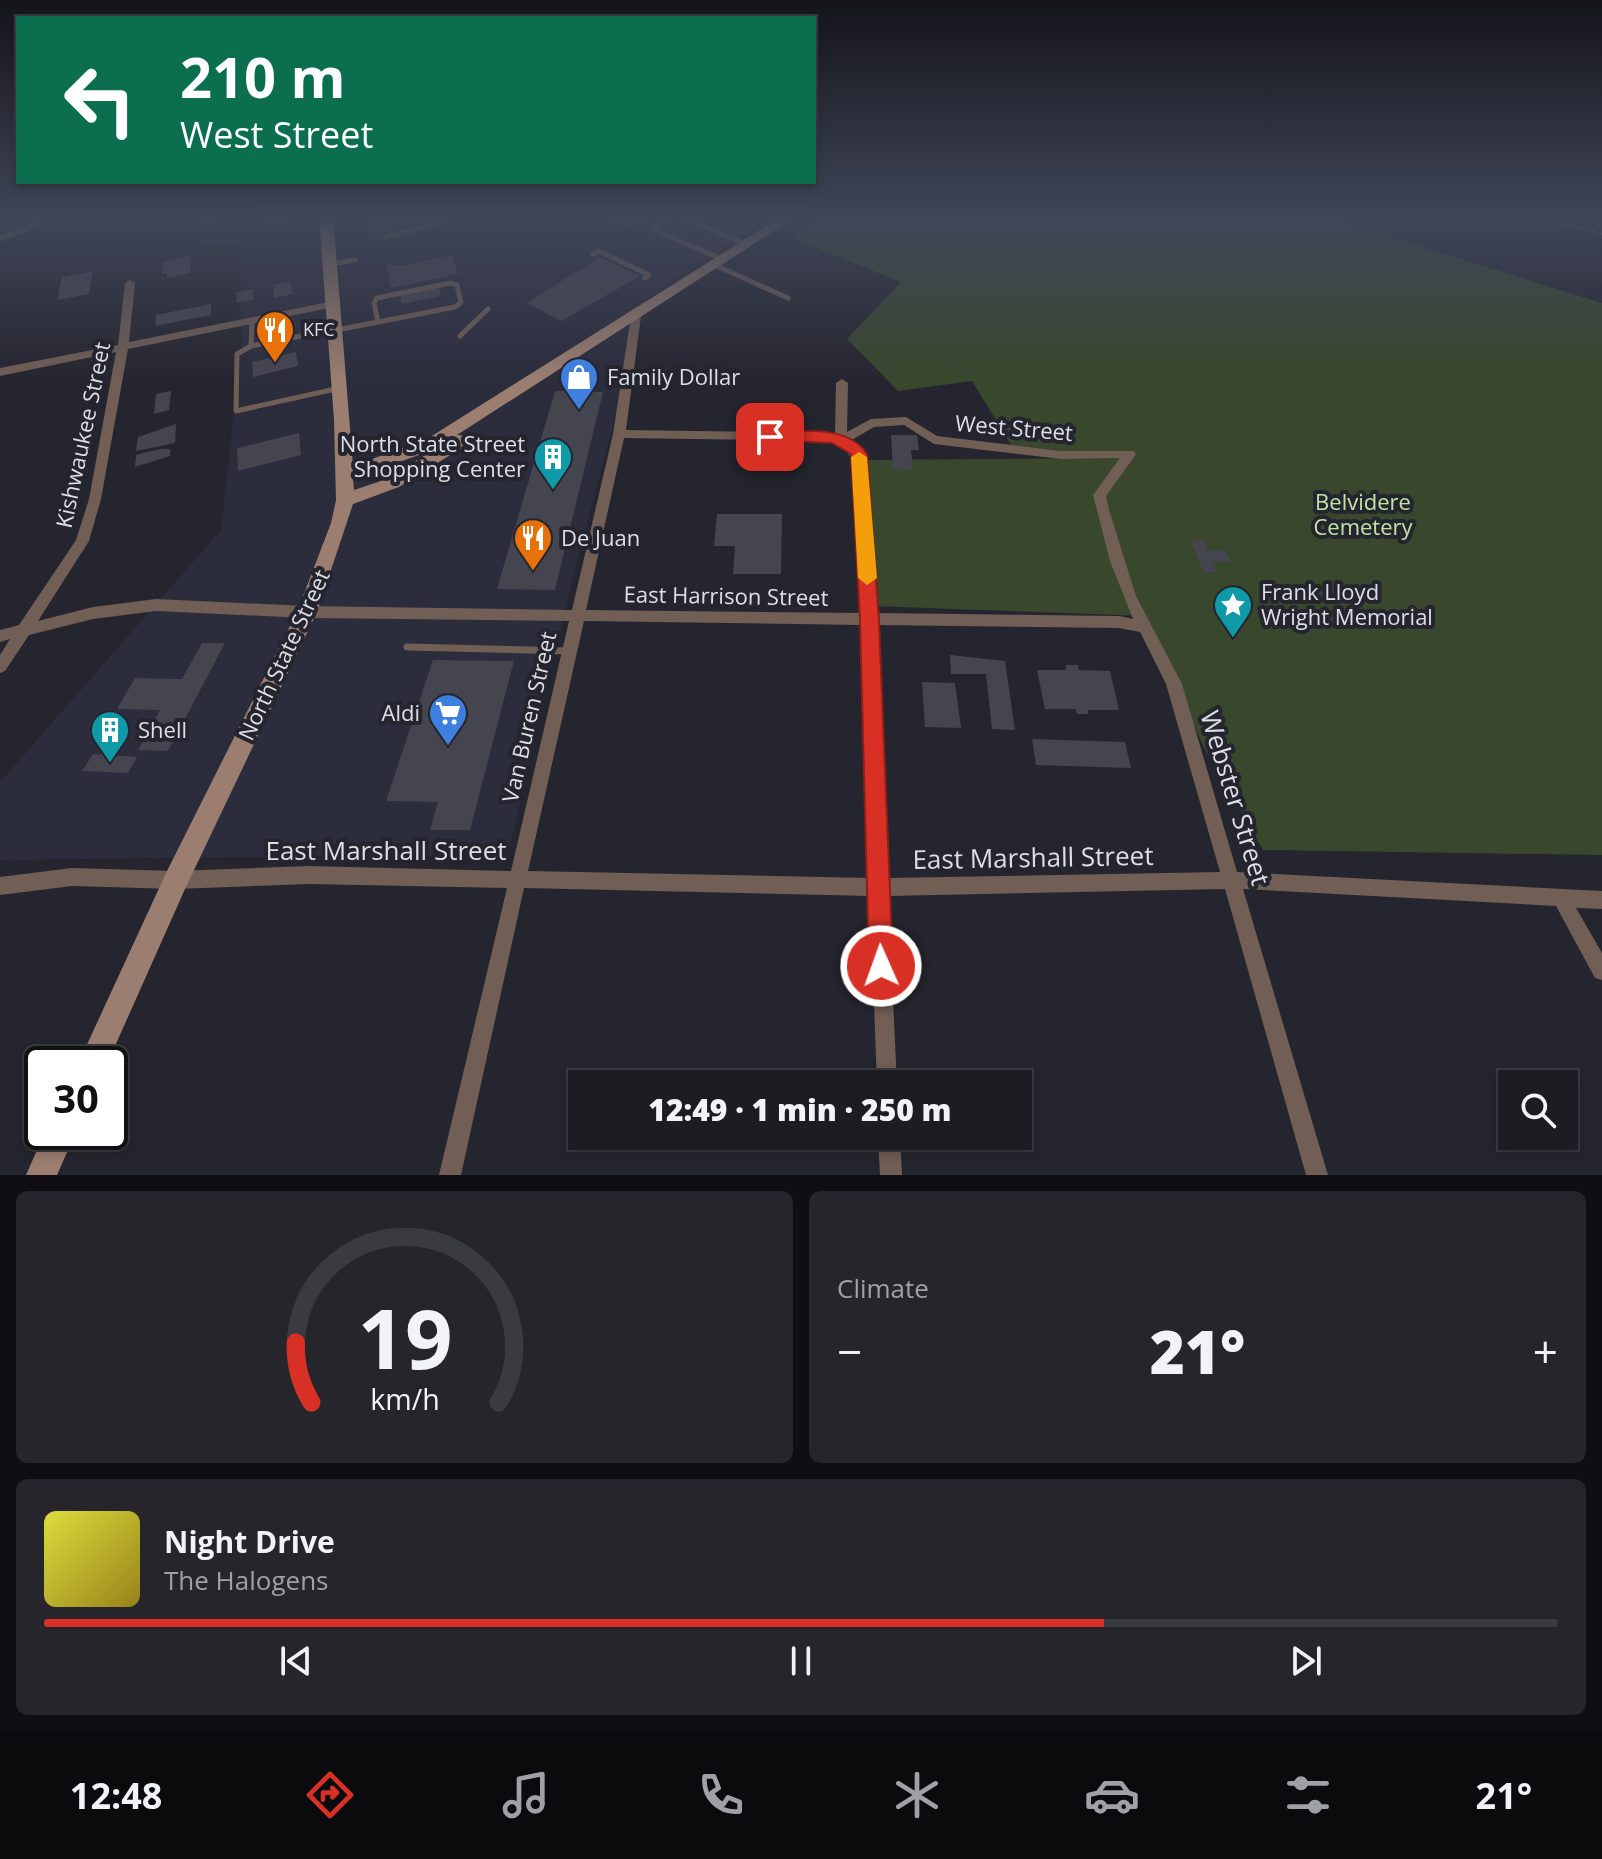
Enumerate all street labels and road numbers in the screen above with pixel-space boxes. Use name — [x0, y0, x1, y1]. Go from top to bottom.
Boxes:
street label: Kishwaukee Street — [48, 339, 116, 530]
street label: West Street — [954, 407, 1074, 447]
street label: North State Street — [230, 564, 336, 745]
street label: East Harrison Street — [623, 578, 829, 612]
street label: Van Buren Street — [494, 628, 562, 805]
street label: Webster Street — [1192, 706, 1280, 889]
street label: East Marshall Street — [265, 832, 507, 868]
street label: East Marshall Street — [912, 837, 1154, 877]

